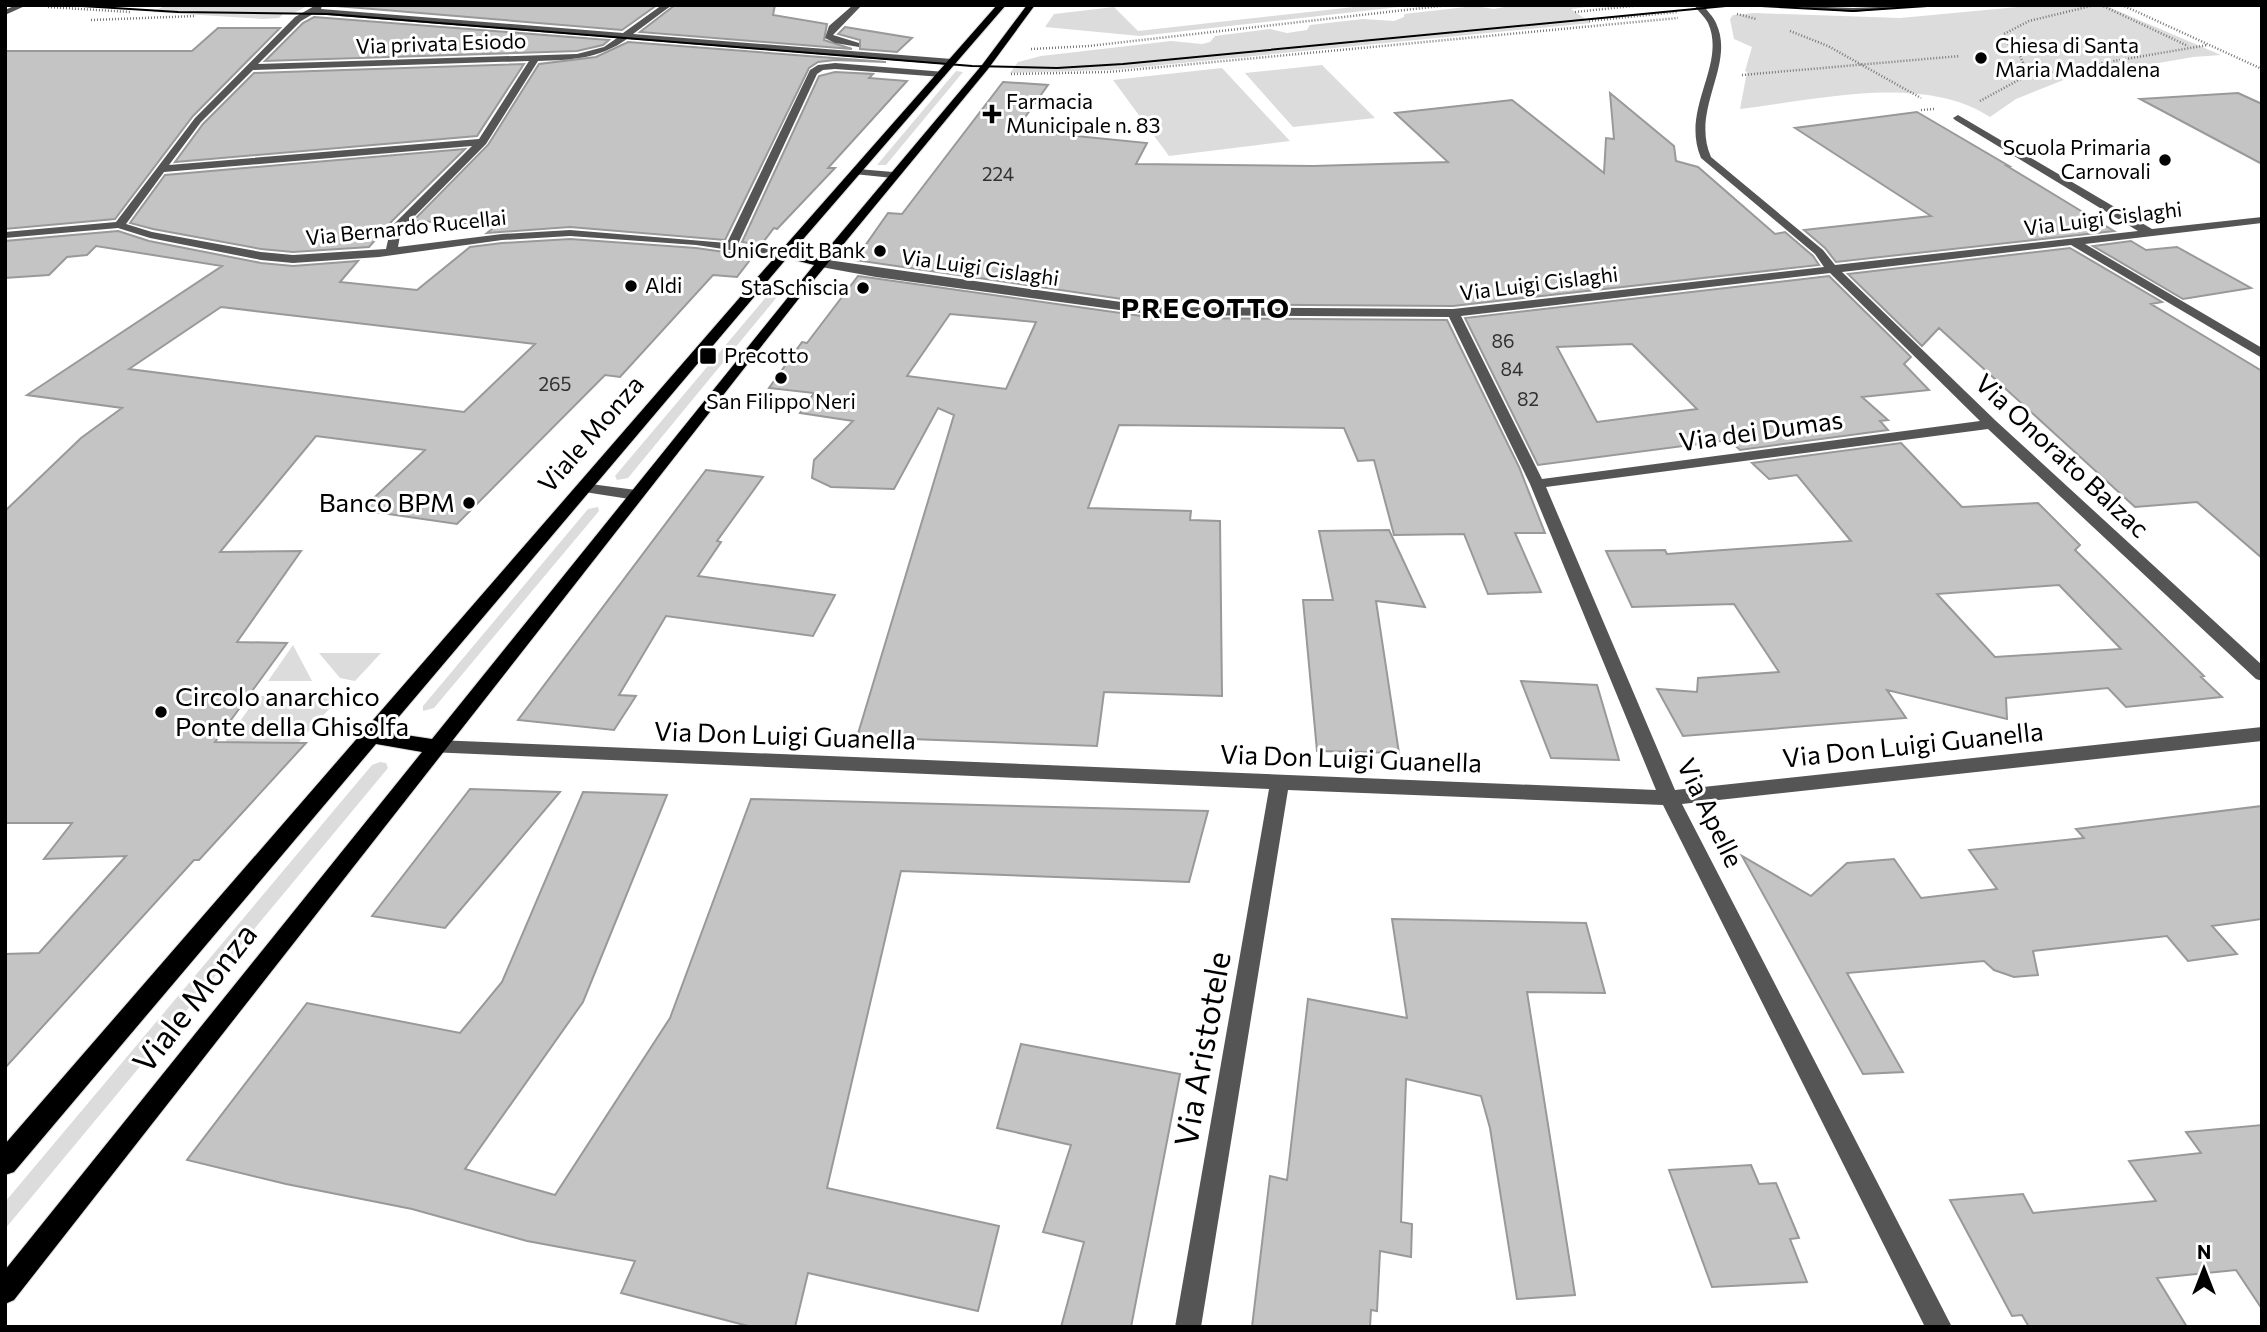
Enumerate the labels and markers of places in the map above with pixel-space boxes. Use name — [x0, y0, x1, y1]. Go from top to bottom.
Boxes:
place label: Chiesa di Santa Maria Maddalena — [1995, 32, 2160, 81]
marker: Chiesa di Santa Maria Maddalena — [1973, 50, 1989, 66]
place label: Farmacia Municipale n. 83 — [1006, 88, 1161, 137]
marker: Farmacia Municipale n. 83 — [984, 106, 1000, 122]
place label: Scuola Primaria Carnovali — [2003, 134, 2151, 183]
marker: Scuola Primaria Carnovali — [2157, 152, 2173, 168]
place label: UniCredit Bank — [722, 237, 866, 262]
marker: UniCredit Bank — [872, 243, 888, 259]
place label: Aldi — [645, 272, 682, 297]
place label: StaSchiscia — [741, 274, 849, 299]
marker: Aldi — [623, 278, 639, 294]
marker: StaSchiscia — [855, 280, 871, 296]
place label: Precotto — [724, 342, 809, 367]
marker: Precotto — [698, 346, 718, 366]
marker: San Filippo Neri — [773, 370, 789, 386]
place label: San Filippo Neri — [706, 388, 856, 413]
place label: Banco BPM — [319, 486, 455, 517]
marker: Banco BPM — [461, 495, 477, 511]
place label: Circolo anarchico Ponte della Ghisolfa — [175, 680, 409, 741]
marker: Circolo anarchico Ponte della Ghisolfa — [153, 704, 169, 720]

